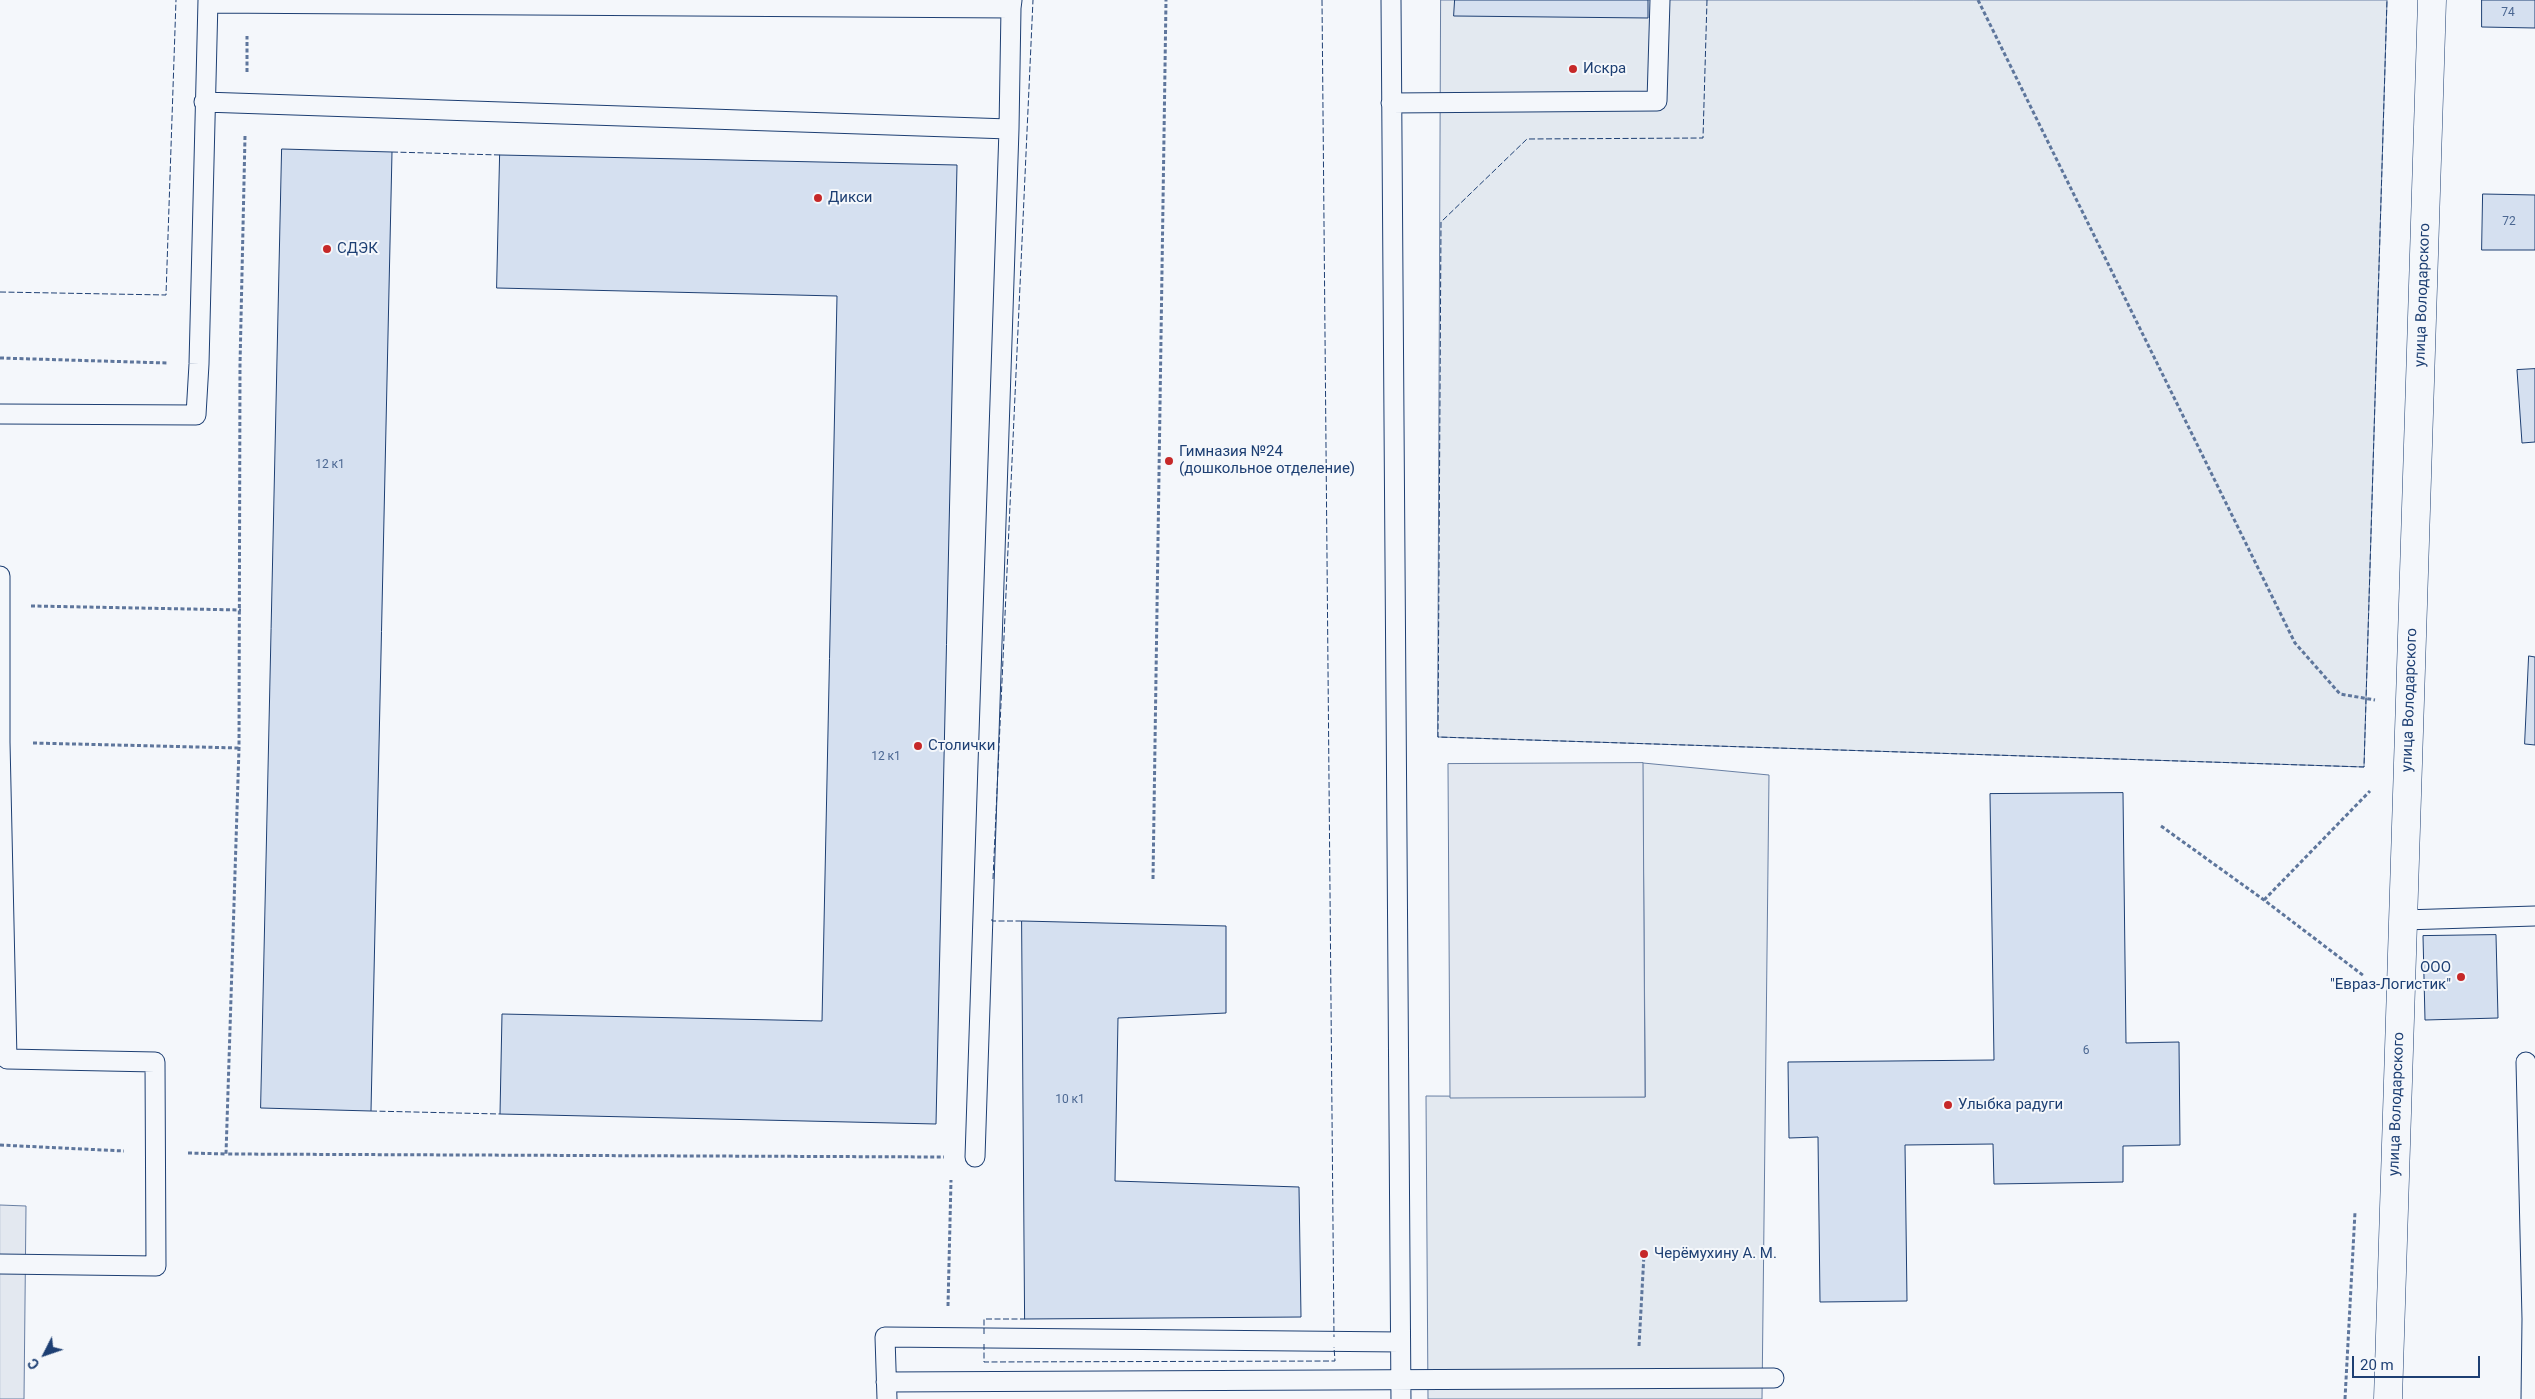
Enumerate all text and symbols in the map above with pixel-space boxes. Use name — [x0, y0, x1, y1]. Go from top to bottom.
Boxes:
house number: 74 — [2501, 6, 2515, 20]
place label: Искра — [1583, 60, 1626, 78]
marker: Искра — [1567, 63, 1579, 75]
place label: Дикси — [828, 189, 872, 207]
marker: Дикси — [812, 192, 824, 204]
house number: 72 — [2502, 215, 2516, 229]
street label: улица Володарского — [2411, 223, 2435, 367]
place label: СДЭК — [337, 240, 378, 258]
marker: СДЭК — [321, 243, 333, 255]
place label: Гимназия №24 (дошкольное отделение) — [1179, 443, 1355, 478]
marker: Гимназия №24 (дошкольное отделение) — [1163, 455, 1175, 467]
house number: 12 к1 — [315, 458, 345, 472]
street label: улица Володарского — [2398, 628, 2422, 772]
place label: Столички — [928, 737, 995, 755]
marker: Столички — [912, 740, 924, 752]
house number: 12 к1 — [871, 750, 901, 764]
place label: ООО "Евраз-Логистик" — [2330, 959, 2451, 994]
marker: ООО "Евраз-Логистик" — [2455, 971, 2467, 983]
street label: улица Володарского — [2385, 1032, 2409, 1176]
house number: 6 — [2083, 1044, 2089, 1058]
house number: 10 к1 — [1055, 1093, 1085, 1107]
place label: Улыбка радуги — [1958, 1096, 2063, 1114]
marker: Улыбка радуги — [1942, 1099, 1954, 1111]
place label: Черёмухину А. М. — [1654, 1245, 1777, 1263]
marker: Черёмухину А. М. — [1638, 1248, 1650, 1260]
north arrow — [20, 1329, 70, 1379]
scale bar — [2355, 1346, 2482, 1378]
text: С — [25, 1355, 43, 1373]
text: 20 m — [2360, 1356, 2394, 1374]

